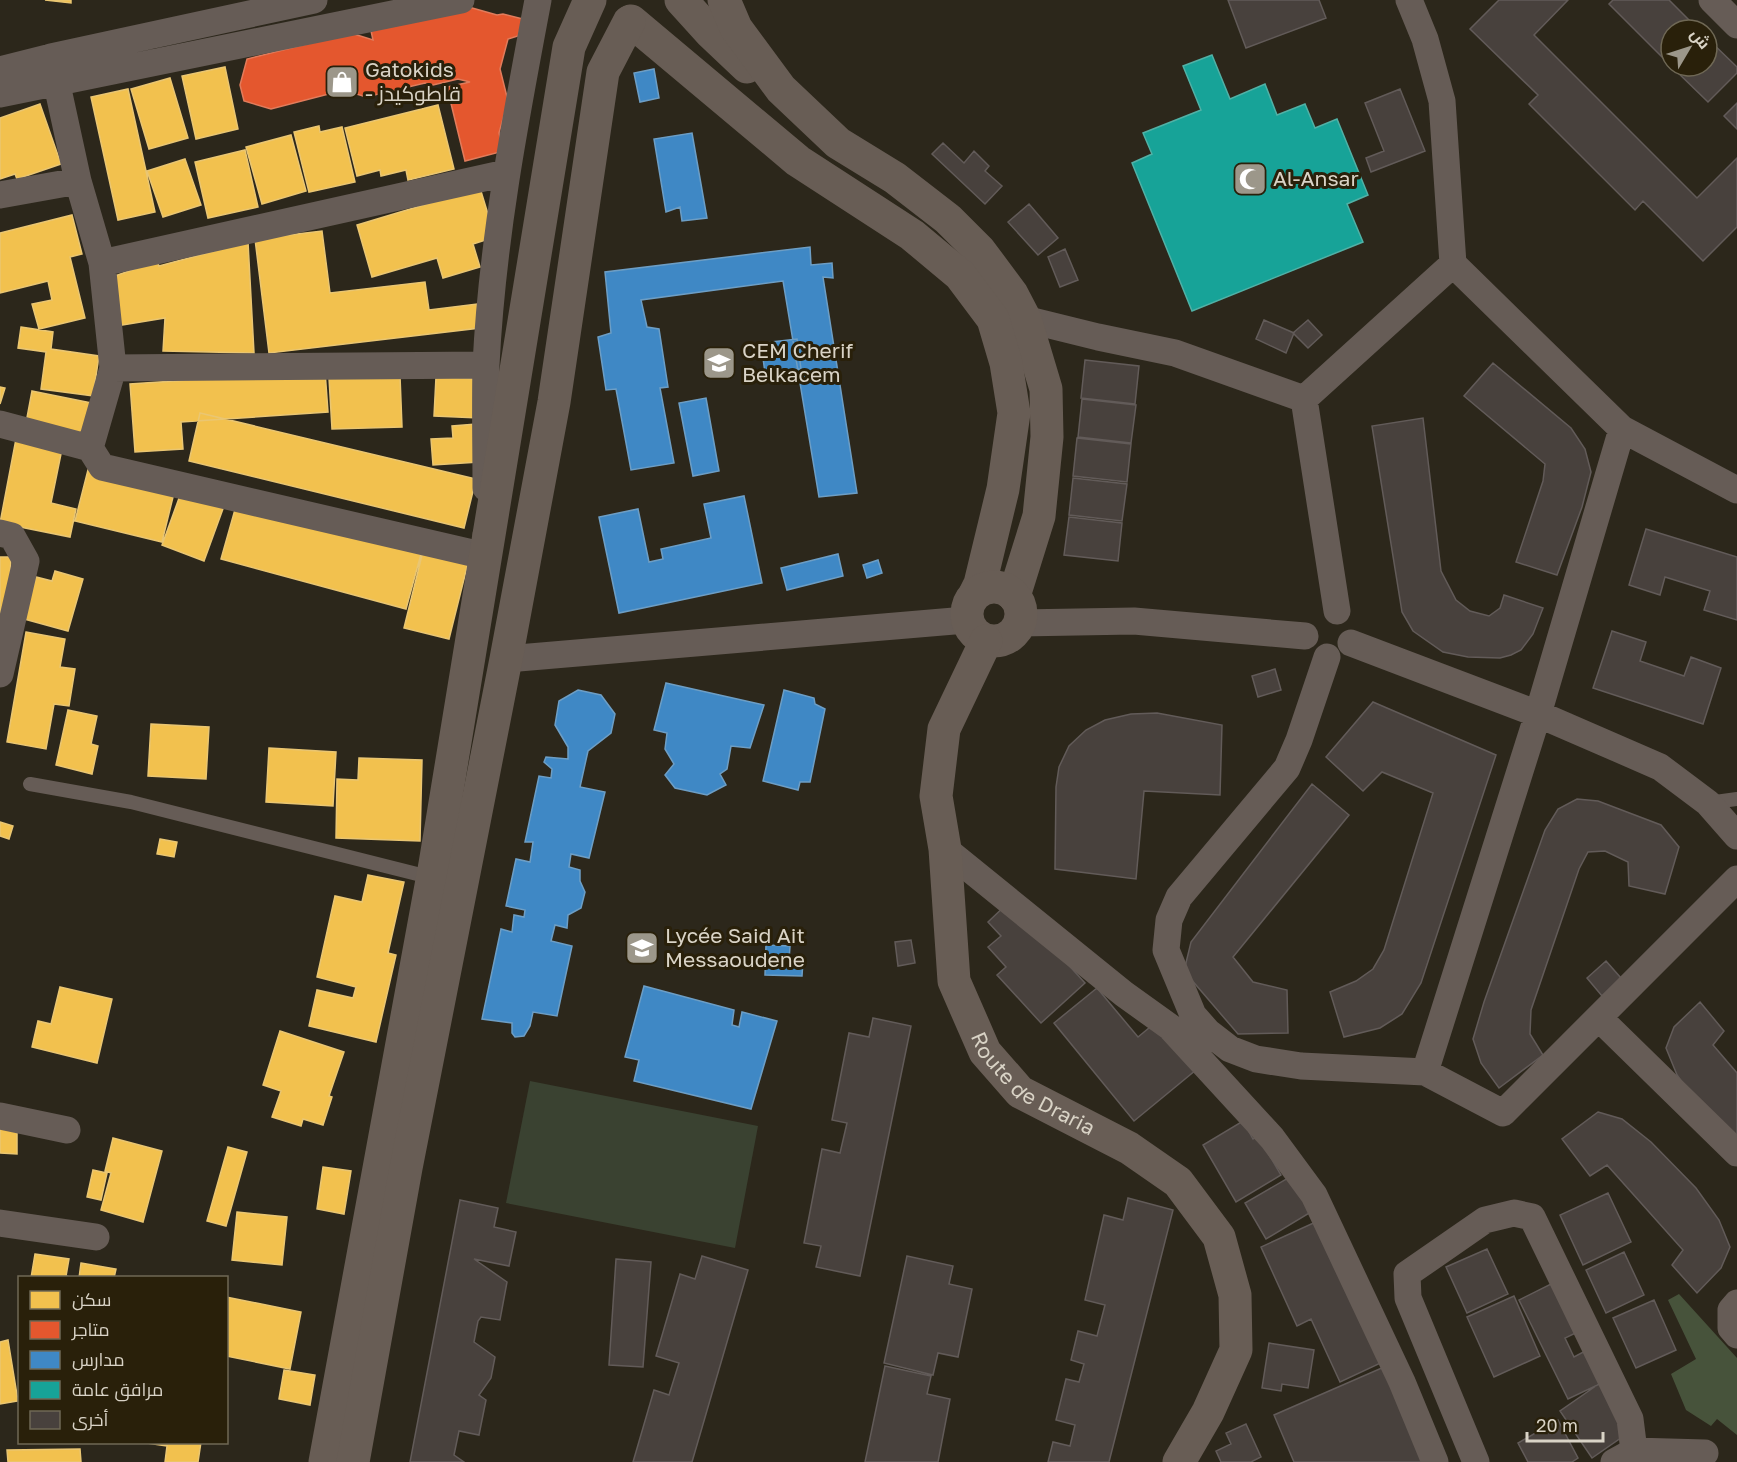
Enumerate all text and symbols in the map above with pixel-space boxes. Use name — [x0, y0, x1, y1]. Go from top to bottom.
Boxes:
north arrow — [1659, 18, 1719, 78]
text: ش — [1686, 24, 1715, 53]
place label: Gatokids - قاطوكيدز — [365, 56, 461, 106]
shop icon: Gatokids - قاطوكيدز — [324, 64, 360, 100]
mosque icon: Al-Ansar — [1232, 161, 1268, 197]
place label: Al-Ansar — [1273, 165, 1359, 191]
place label: CEM Cherif Belkacem — [742, 337, 854, 387]
school or university icon: CEM Cherif Belkacem — [701, 345, 737, 381]
place label: Lycée Said Ait Messaoudene — [665, 922, 805, 972]
school or university icon: Lycée Said Ait Messaoudene — [624, 930, 660, 966]
street label: Route de Draria — [966, 1028, 1100, 1140]
legend — [18, 1276, 228, 1444]
text: سكن — [72, 1288, 111, 1311]
text: متاجر — [71, 1318, 110, 1341]
text: مدارس — [72, 1348, 125, 1371]
text: مرافق عامة — [72, 1378, 163, 1402]
scale bar — [1527, 1405, 1604, 1443]
text: أخرى — [72, 1408, 109, 1431]
text: 20 m — [1536, 1414, 1578, 1436]

